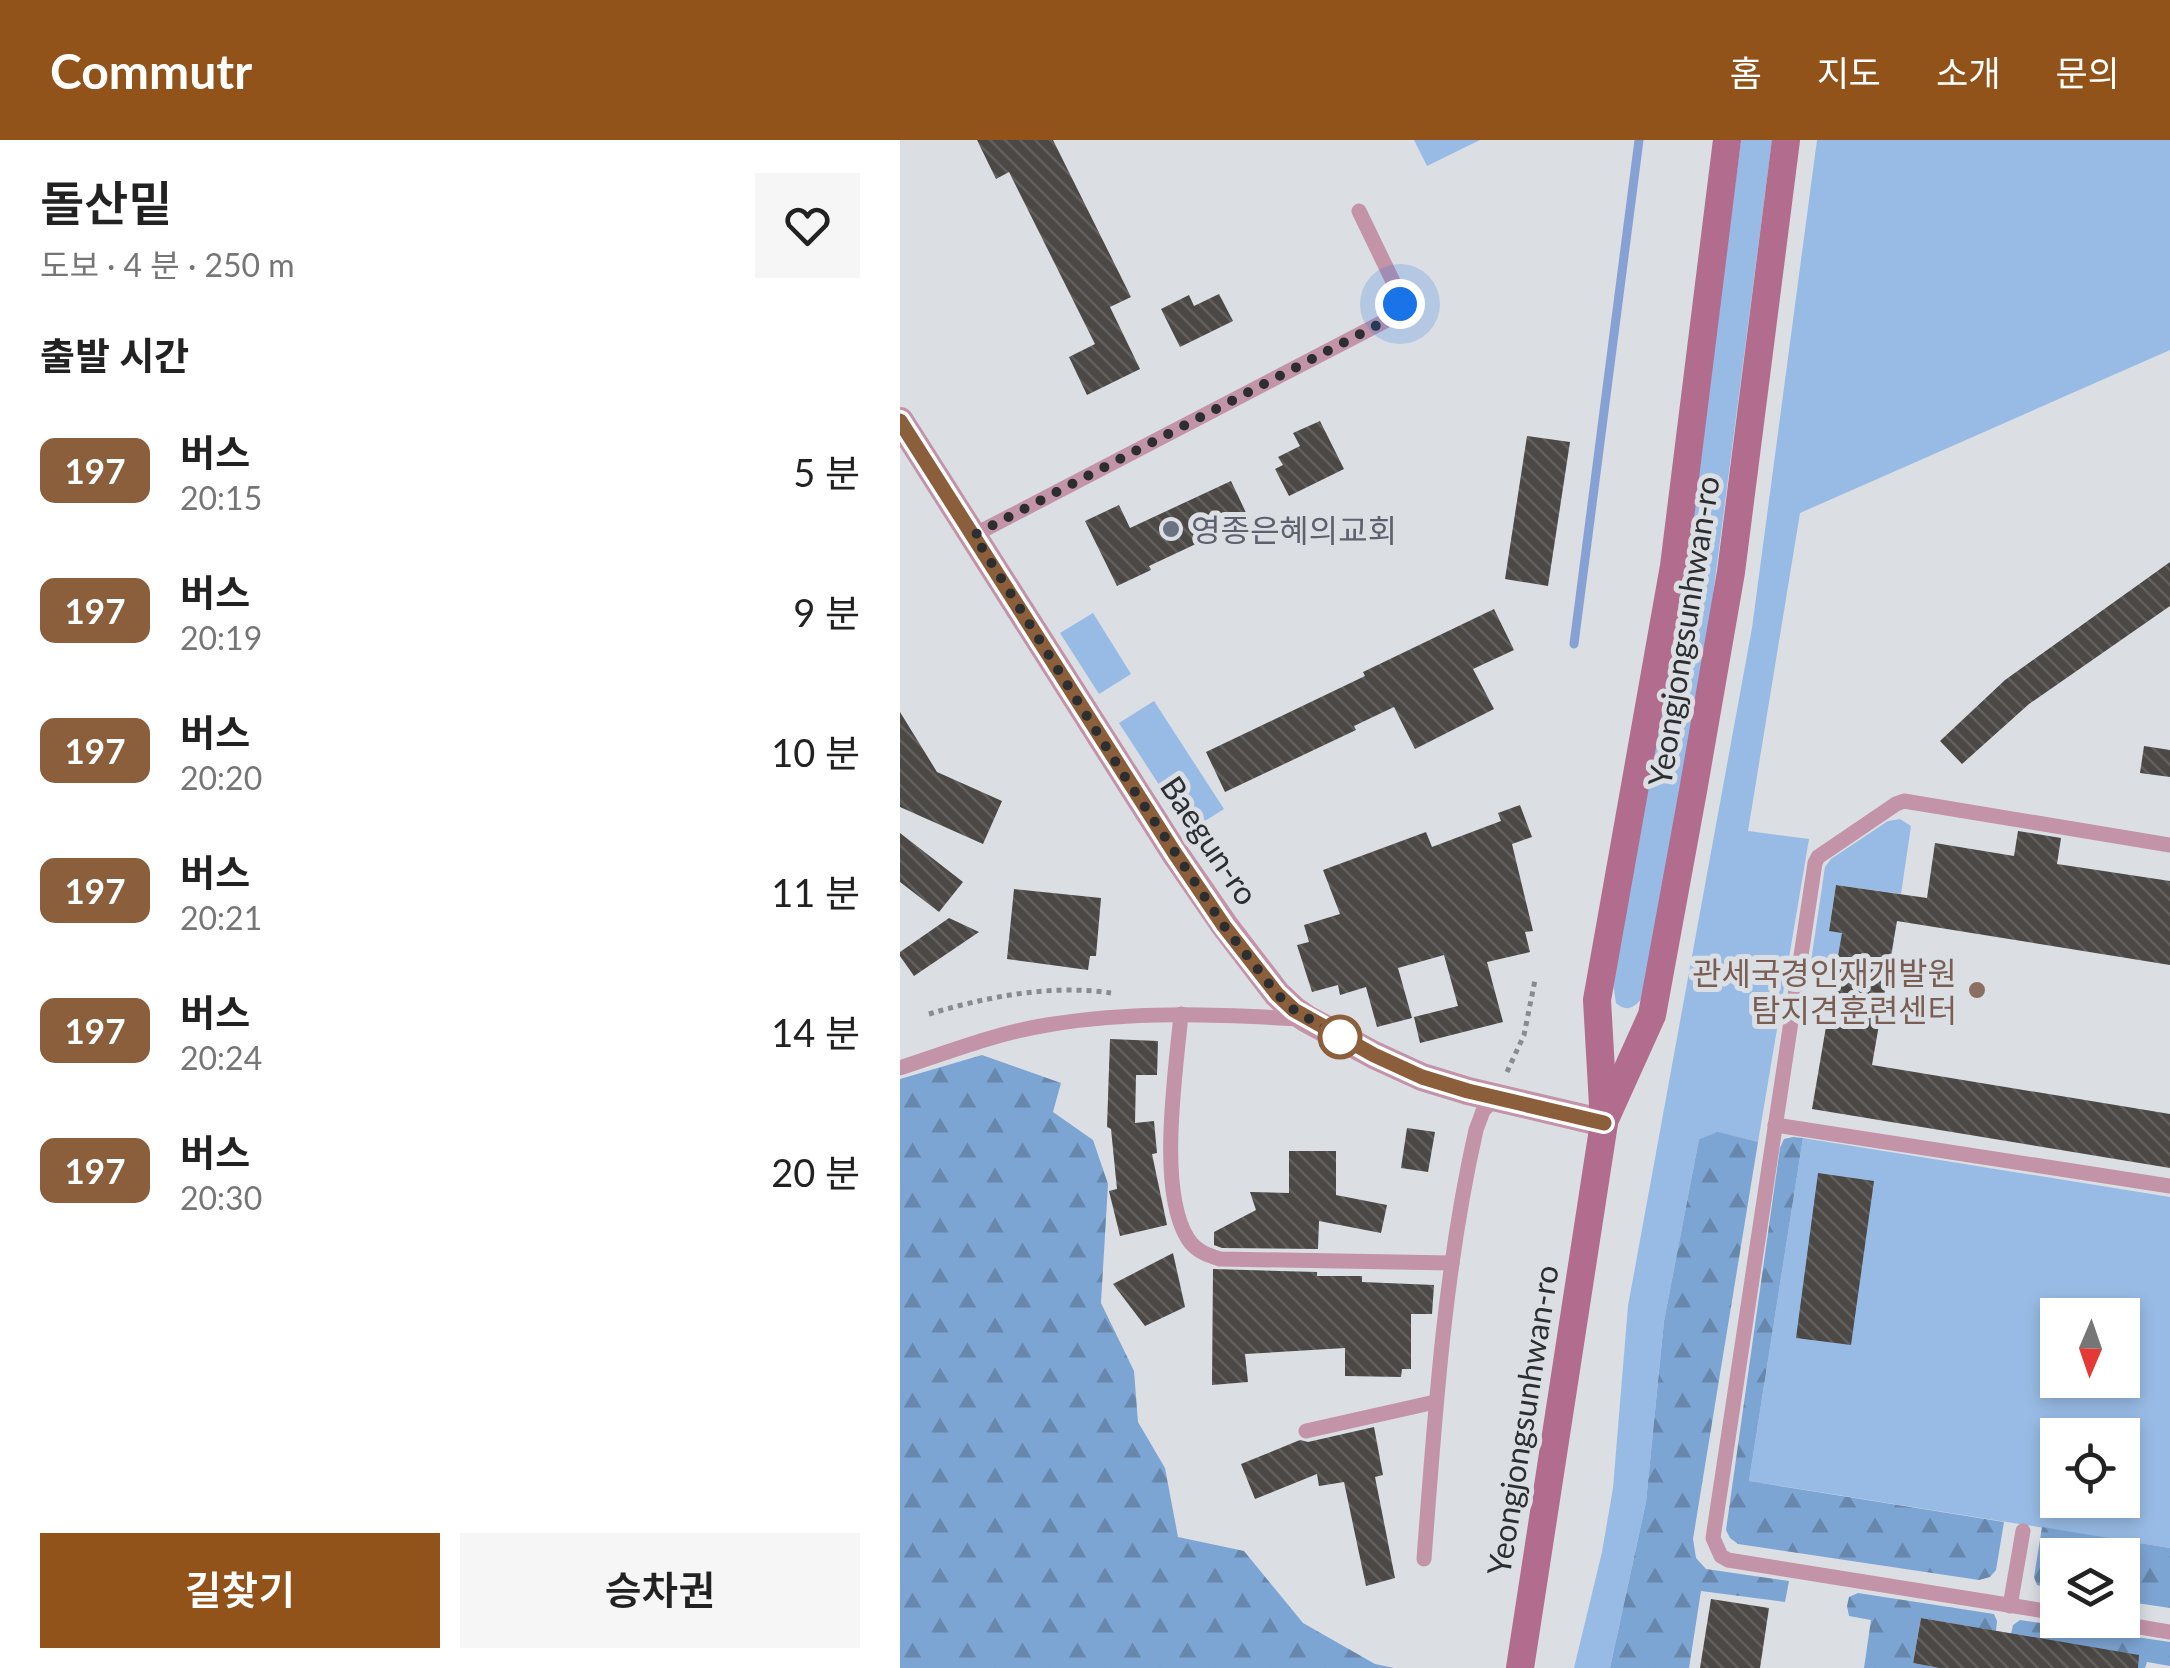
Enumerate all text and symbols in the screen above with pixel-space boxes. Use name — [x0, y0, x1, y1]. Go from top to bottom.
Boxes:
text: Commutr — [50, 42, 252, 99]
text: 홈 — [1730, 51, 1762, 93]
text: 지도 — [1817, 51, 1881, 93]
text: 소개 — [1936, 51, 2001, 93]
text: 문의 — [2056, 51, 2120, 93]
button: heart — [755, 173, 860, 278]
text: 돌산밑 — [40, 174, 172, 231]
text: 도보 · 4 분 · 250 m — [40, 245, 295, 284]
your location — [1375, 279, 1425, 329]
text: 출발 시간 — [40, 332, 189, 378]
text: 버스 — [180, 429, 250, 475]
text: 197 — [65, 449, 125, 491]
text: 5 분 — [793, 449, 860, 495]
street label: Yeongjongsunhwan-ro — [1639, 473, 1727, 789]
text: 20:15 — [180, 478, 262, 517]
place label: 영종은혜의교회 — [1191, 510, 1397, 549]
marker: 영종은혜의교회 — [1160, 518, 1182, 540]
text: 버스 — [180, 569, 250, 615]
text: 197 — [65, 589, 125, 631]
text: 9 분 — [793, 589, 860, 635]
text: 20:19 — [180, 618, 262, 657]
text: 버스 — [180, 709, 250, 755]
text: 197 — [65, 729, 125, 771]
text: 10 분 — [771, 729, 860, 775]
text: 20:20 — [180, 758, 262, 797]
street label: Baegun-ro — [1153, 768, 1267, 912]
text: 버스 — [180, 849, 250, 895]
text: 197 — [65, 869, 125, 911]
text: 11 분 — [771, 869, 860, 915]
text: 20:21 — [180, 898, 262, 937]
place label: 관세국경인재개발원 탐지견훈련센터 — [1692, 953, 1957, 1029]
marker: 관세국경인재개발원 탐지견훈련센터 — [1966, 979, 1988, 1001]
text: 버스 — [180, 989, 250, 1035]
text: 197 — [65, 1009, 125, 1051]
text: 14 분 — [771, 1009, 860, 1055]
unlabelled marker — [1319, 1016, 1361, 1058]
text: 20:24 — [180, 1038, 262, 1077]
text: 버스 — [180, 1129, 250, 1175]
text: 197 — [65, 1149, 125, 1191]
text: 20 분 — [771, 1149, 860, 1195]
text: 20:30 — [180, 1178, 262, 1217]
street label: Yeongjongsunhwan-ro — [1478, 1262, 1566, 1578]
north arrow — [2040, 1298, 2140, 1398]
map controls — [2040, 1298, 2140, 1638]
button: locate — [2040, 1418, 2140, 1518]
button: 길찾기 — [40, 1533, 440, 1648]
button: 승차권 — [460, 1533, 860, 1648]
button: layers — [2040, 1538, 2140, 1638]

